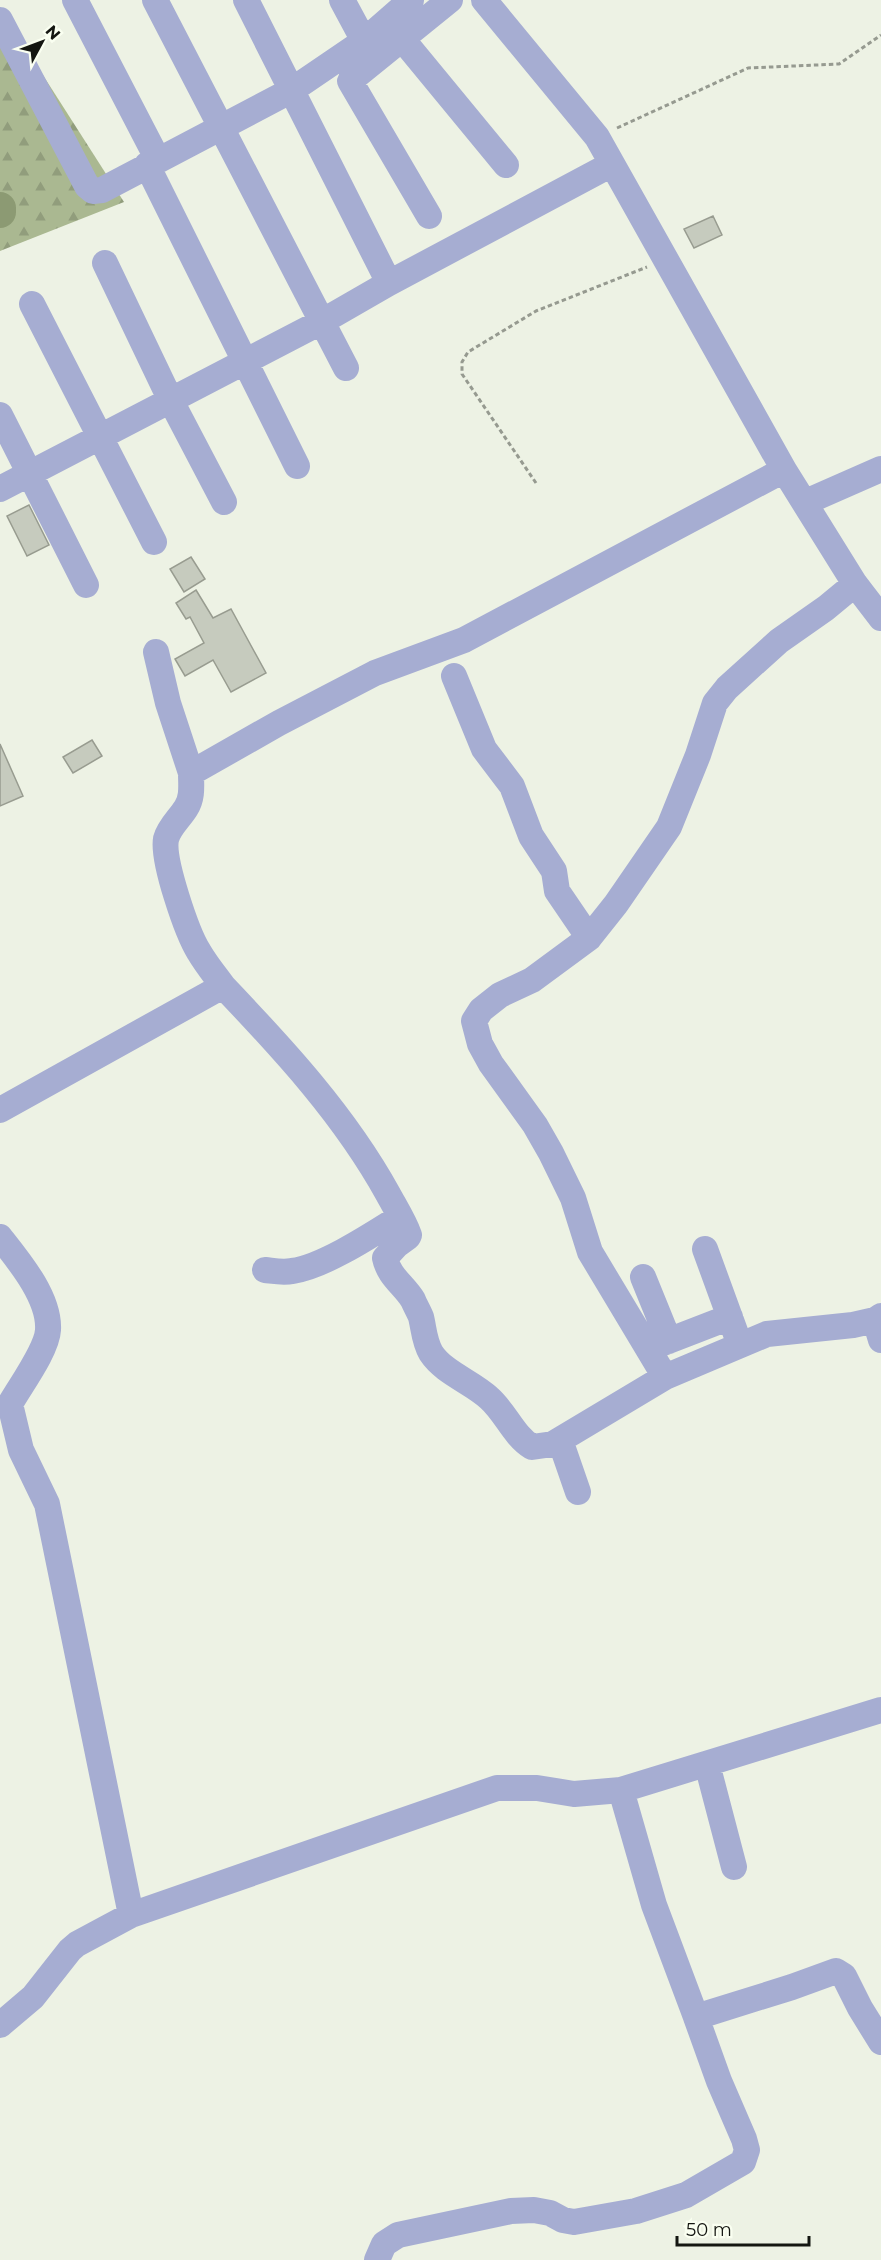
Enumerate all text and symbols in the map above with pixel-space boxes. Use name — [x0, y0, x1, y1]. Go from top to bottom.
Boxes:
north arrow — [12, 12, 72, 72]
text: N — [42, 21, 64, 44]
scale bar — [677, 2209, 809, 2247]
text: 50 m — [686, 2219, 732, 2241]

